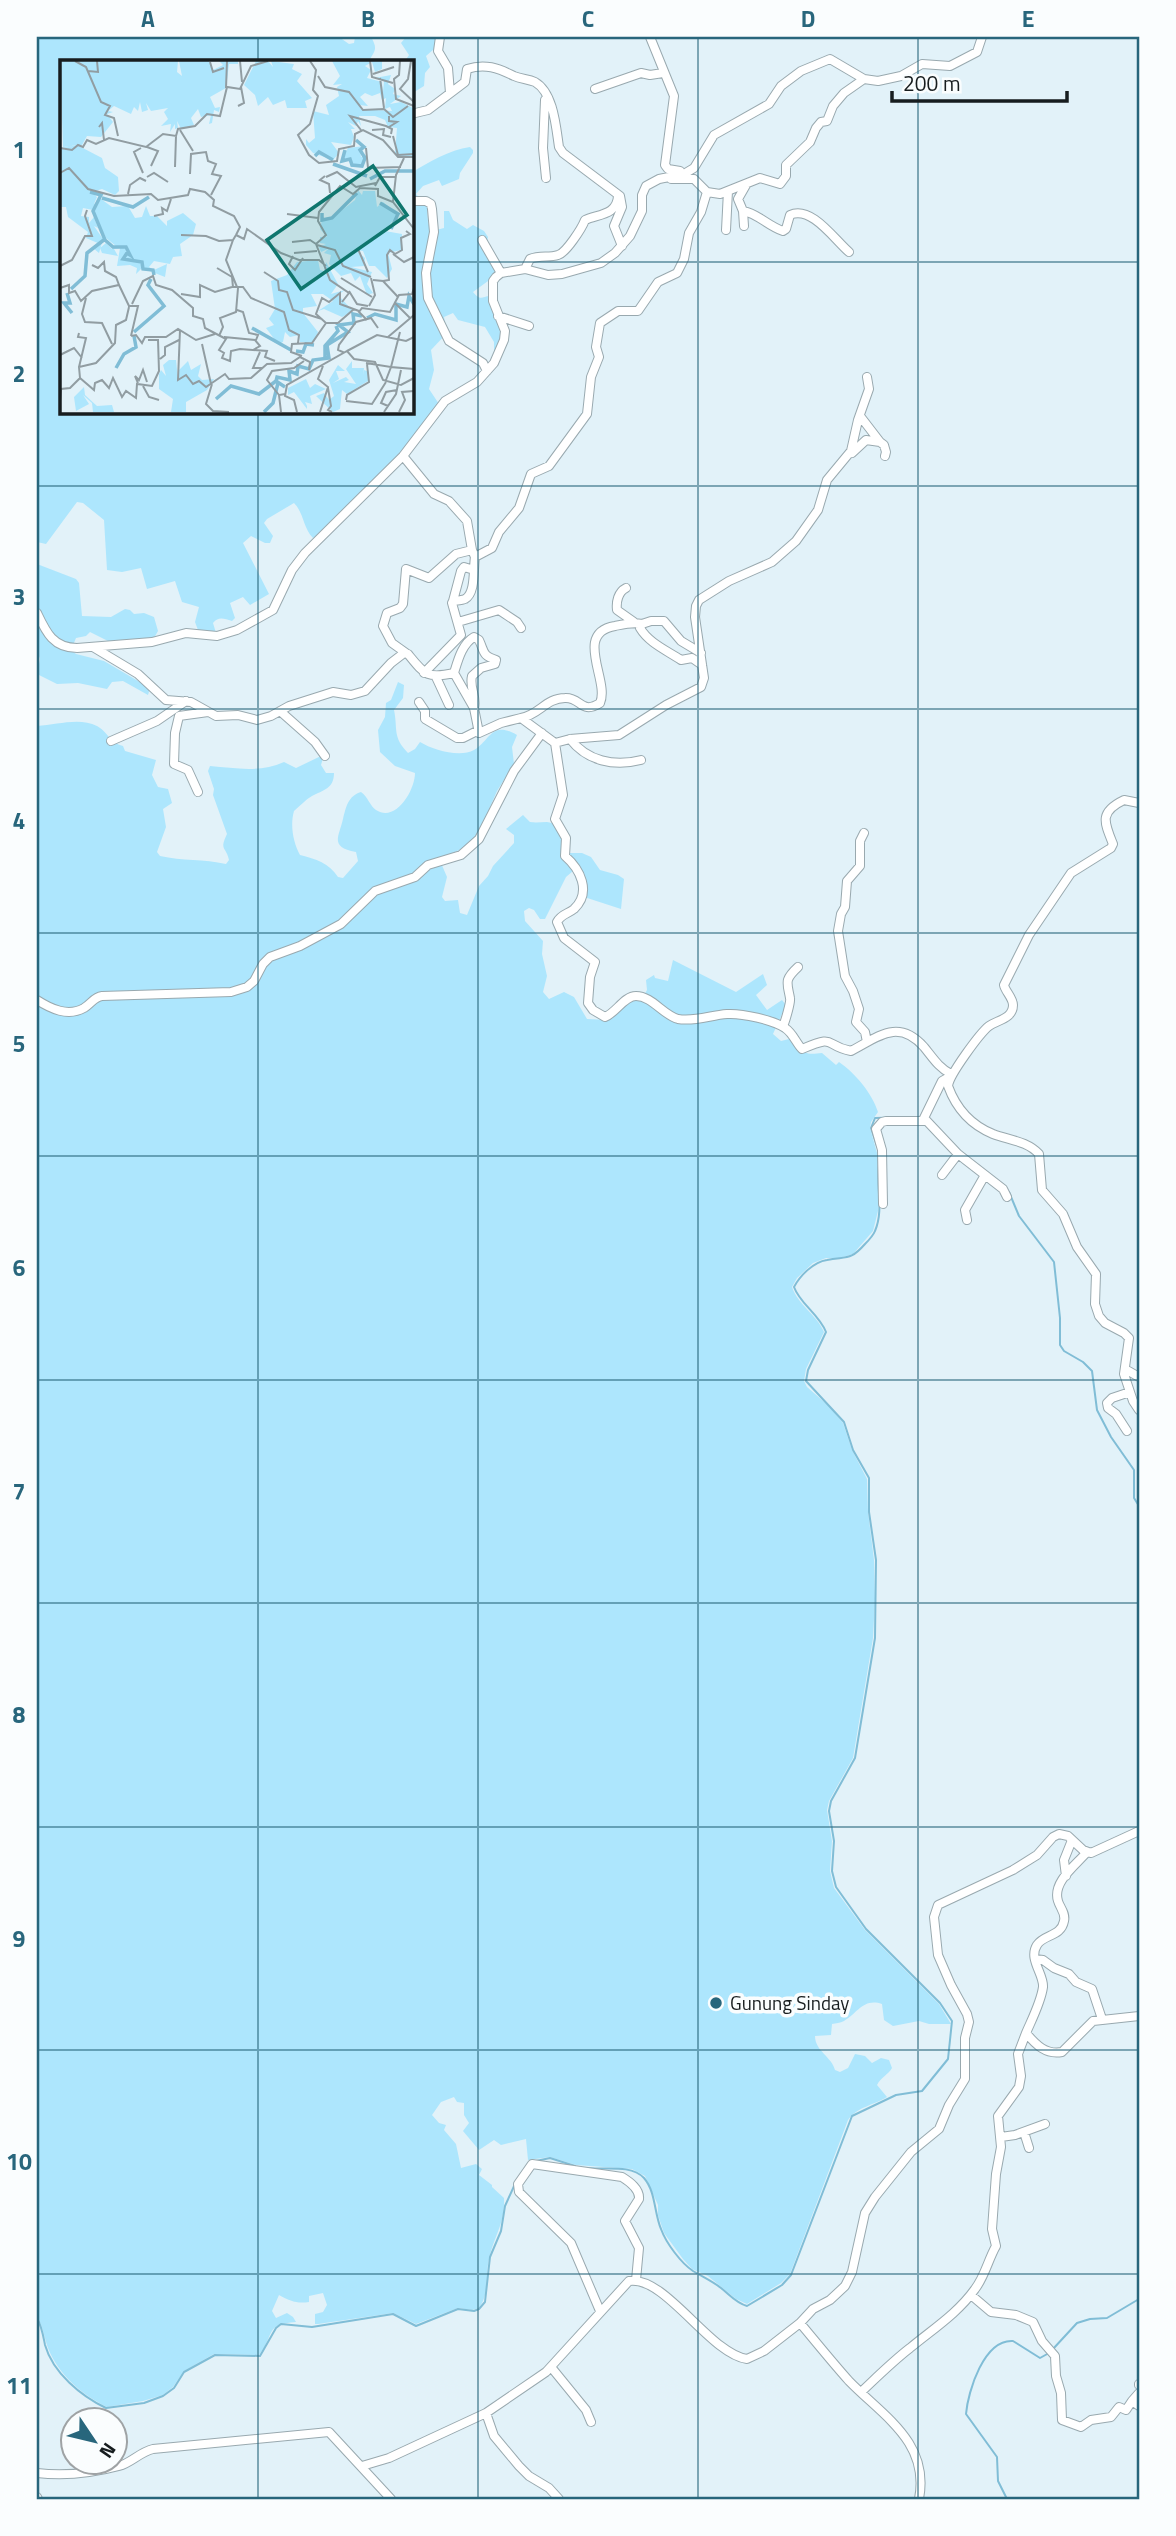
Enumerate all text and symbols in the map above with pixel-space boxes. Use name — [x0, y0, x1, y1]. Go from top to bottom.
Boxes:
text: A — [141, 1, 155, 36]
text: B — [361, 1, 375, 36]
text: C — [582, 1, 594, 36]
text: D — [801, 1, 815, 36]
text: E — [1022, 1, 1034, 36]
inset map — [60, 60, 413, 413]
scale bar — [892, 60, 1068, 104]
text: 200 m — [903, 67, 960, 99]
text: 1 — [13, 132, 25, 167]
text: 2 — [13, 356, 25, 391]
text: 3 — [13, 579, 25, 614]
text: 4 — [13, 803, 25, 838]
text: 5 — [13, 1026, 25, 1061]
text: 6 — [13, 1250, 26, 1285]
text: 7 — [13, 1474, 25, 1509]
text: 8 — [13, 1697, 26, 1732]
text: 9 — [13, 1921, 26, 1956]
place label: Gunung Sinday — [730, 1988, 850, 2017]
marker: Gunung Sinday — [708, 1995, 724, 2011]
text: 10 — [6, 2144, 32, 2179]
text: 11 — [6, 2368, 32, 2403]
north arrow — [60, 2406, 130, 2476]
text: N — [93, 2437, 124, 2465]

